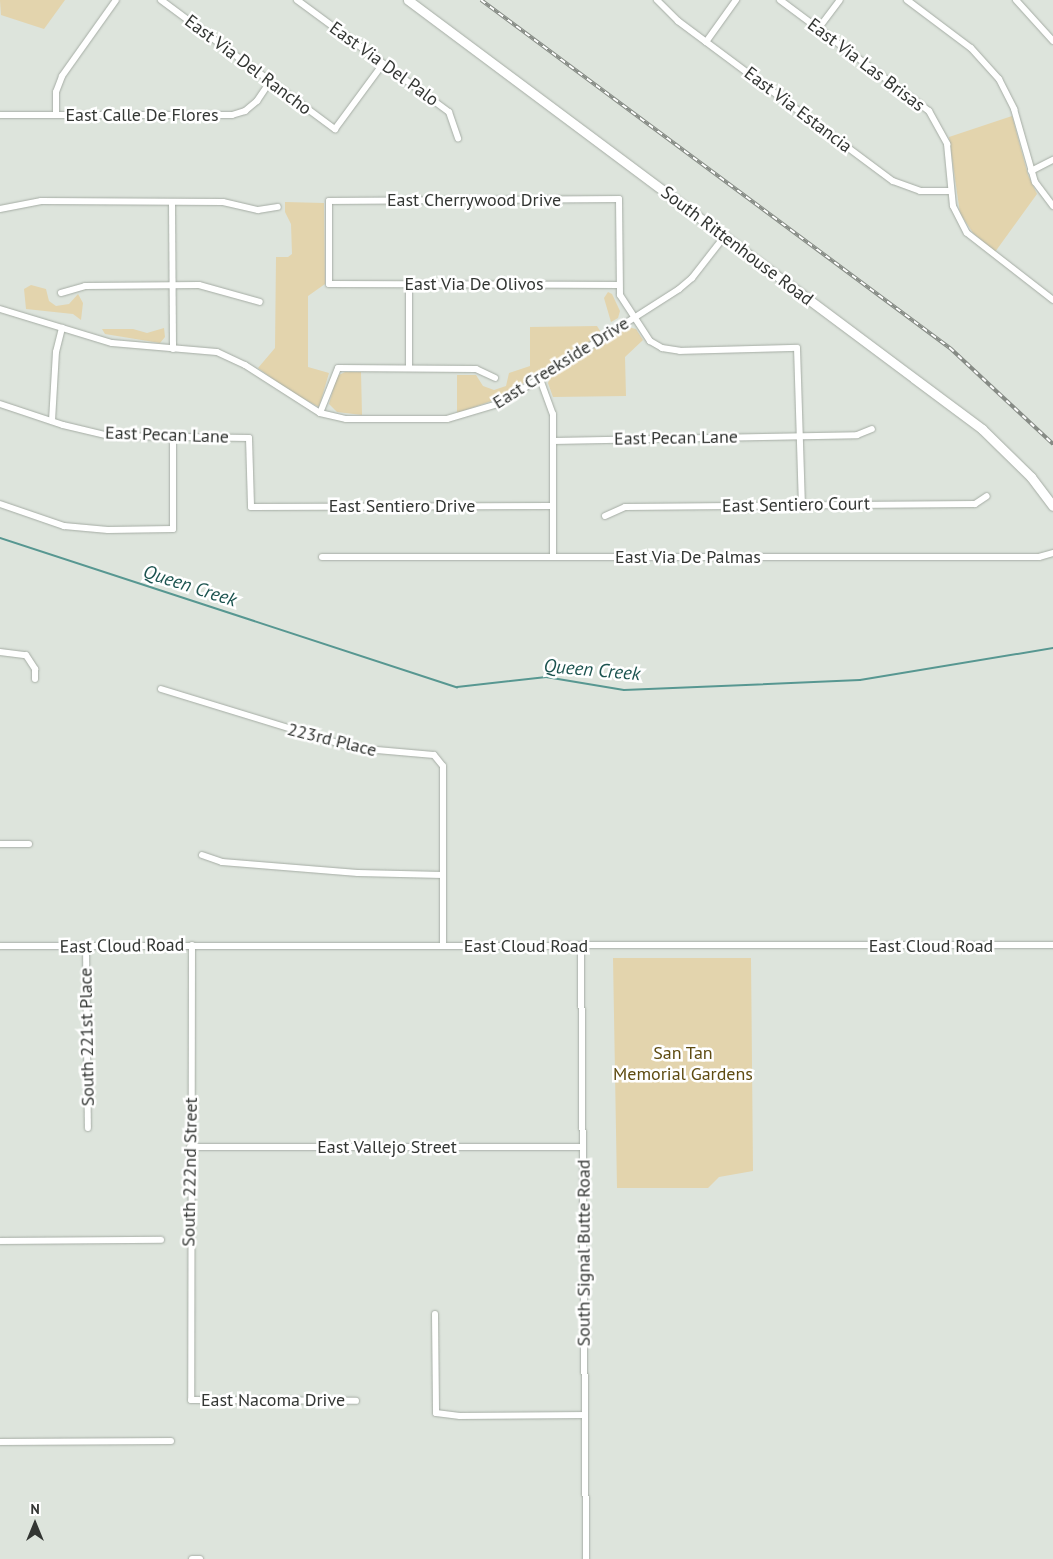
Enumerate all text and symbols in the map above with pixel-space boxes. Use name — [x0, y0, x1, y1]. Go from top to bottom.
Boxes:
street label: East Via Del Rancho — [180, 10, 316, 120]
street label: East Via Las Brisas — [803, 14, 929, 116]
street label: East Via Del Palo — [325, 17, 443, 111]
street label: East Via Estancia — [740, 62, 856, 158]
street label: East Calle De Flores — [65, 104, 219, 126]
street label: South Rittenhouse Road — [657, 182, 817, 310]
street label: East Cherrywood Drive — [387, 189, 561, 211]
street label: East Via De Olivos — [404, 273, 544, 295]
street label: East Creekside Drive — [489, 312, 633, 414]
street label: East Pecan Lane — [105, 422, 229, 448]
street label: East Pecan Lane — [614, 426, 738, 450]
street label: East Sentiero Court — [722, 493, 870, 517]
street label: East Sentiero Drive — [329, 495, 475, 517]
street label: East Via De Palmas — [615, 546, 761, 568]
water label: Queen Creek — [140, 560, 240, 612]
water label: Queen Creek — [543, 654, 641, 686]
street label: 223rd Place — [285, 718, 379, 762]
street label: East Cloud Road — [60, 934, 184, 958]
street label: East Cloud Road — [464, 935, 588, 957]
street label: East Cloud Road — [869, 935, 993, 957]
street label: South 221st Place — [75, 967, 99, 1107]
park label: San Tan Memorial Gardens — [613, 1043, 753, 1086]
street label: South 222nd Street — [178, 1097, 202, 1247]
street label: East Vallejo Street — [317, 1136, 457, 1158]
street label: South Signal Butte Road — [573, 1160, 595, 1346]
street label: East Nacoma Drive — [201, 1389, 345, 1411]
north arrow — [10, 1499, 60, 1549]
text: N — [30, 1500, 40, 1518]

